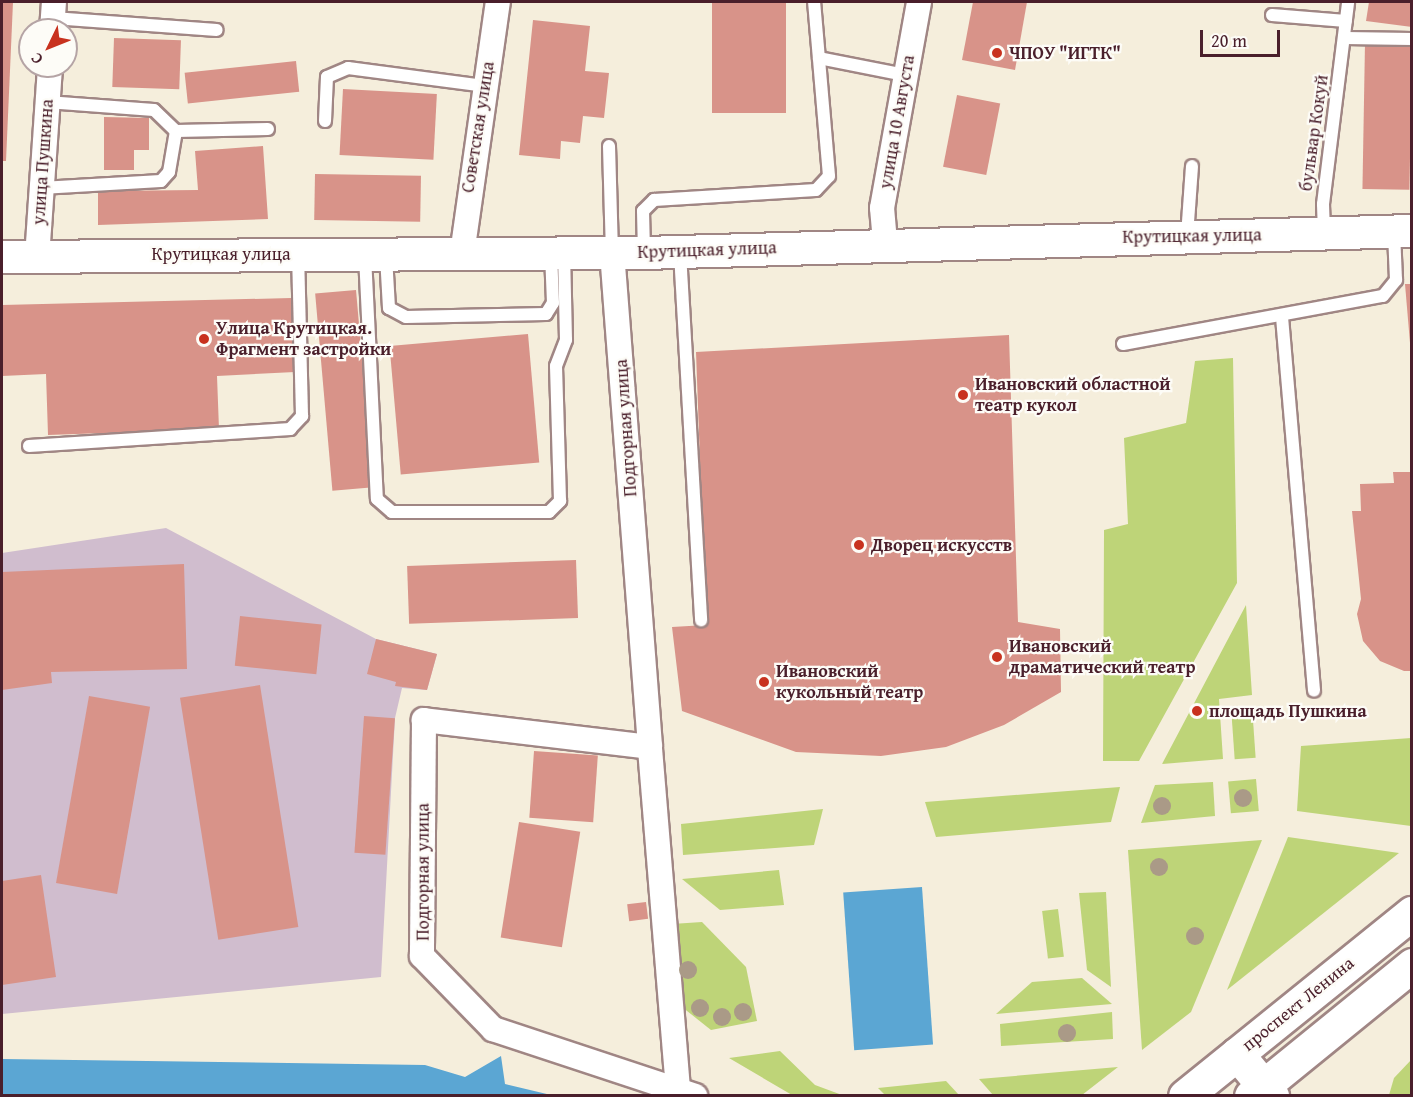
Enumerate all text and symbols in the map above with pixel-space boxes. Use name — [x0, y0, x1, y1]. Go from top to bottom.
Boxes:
north arrow — [18, 18, 78, 78]
scale bar — [1203, 18, 1282, 56]
text: 20 m — [1211, 27, 1247, 54]
place label: ЧПОУ "ИГТК" — [1009, 42, 1121, 64]
marker: ЧПОУ "ИГТК" — [990, 46, 1004, 60]
text: С — [24, 47, 48, 70]
street label: улица 10 Августа — [875, 53, 919, 191]
street label: Советская улица — [457, 60, 499, 194]
street label: бульвар Кокуй — [1295, 73, 1333, 193]
street label: улица Пушкина — [28, 98, 58, 226]
street label: Крутицкая улица — [1122, 224, 1262, 248]
street label: Крутицкая улица — [637, 237, 777, 263]
street label: Крутицкая улица — [151, 243, 291, 265]
place label: Улица Крутицкая. Фрагмент застройки — [216, 318, 391, 360]
marker: Улица Крутицкая. Фрагмент застройки — [197, 332, 211, 346]
street label: Подгорная улица — [610, 359, 642, 497]
place label: Ивановский областной театр кукол — [975, 374, 1171, 416]
marker: Ивановский областной театр кукол — [956, 388, 970, 402]
place label: Дворец искусств — [871, 534, 1012, 556]
marker: Дворец искусств — [852, 538, 866, 552]
place label: Ивановский драматический театр — [1009, 636, 1195, 678]
marker: Ивановский драматический театр — [990, 650, 1004, 664]
place label: Ивановский кукольный театр — [776, 661, 923, 704]
marker: Ивановский кукольный театр — [757, 675, 771, 689]
place label: площадь Пушкина — [1209, 700, 1367, 722]
marker: площадь Пушкина — [1190, 704, 1204, 718]
street label: Подгорная улица — [412, 803, 434, 941]
street label: проспект Ленина — [1238, 952, 1358, 1056]

